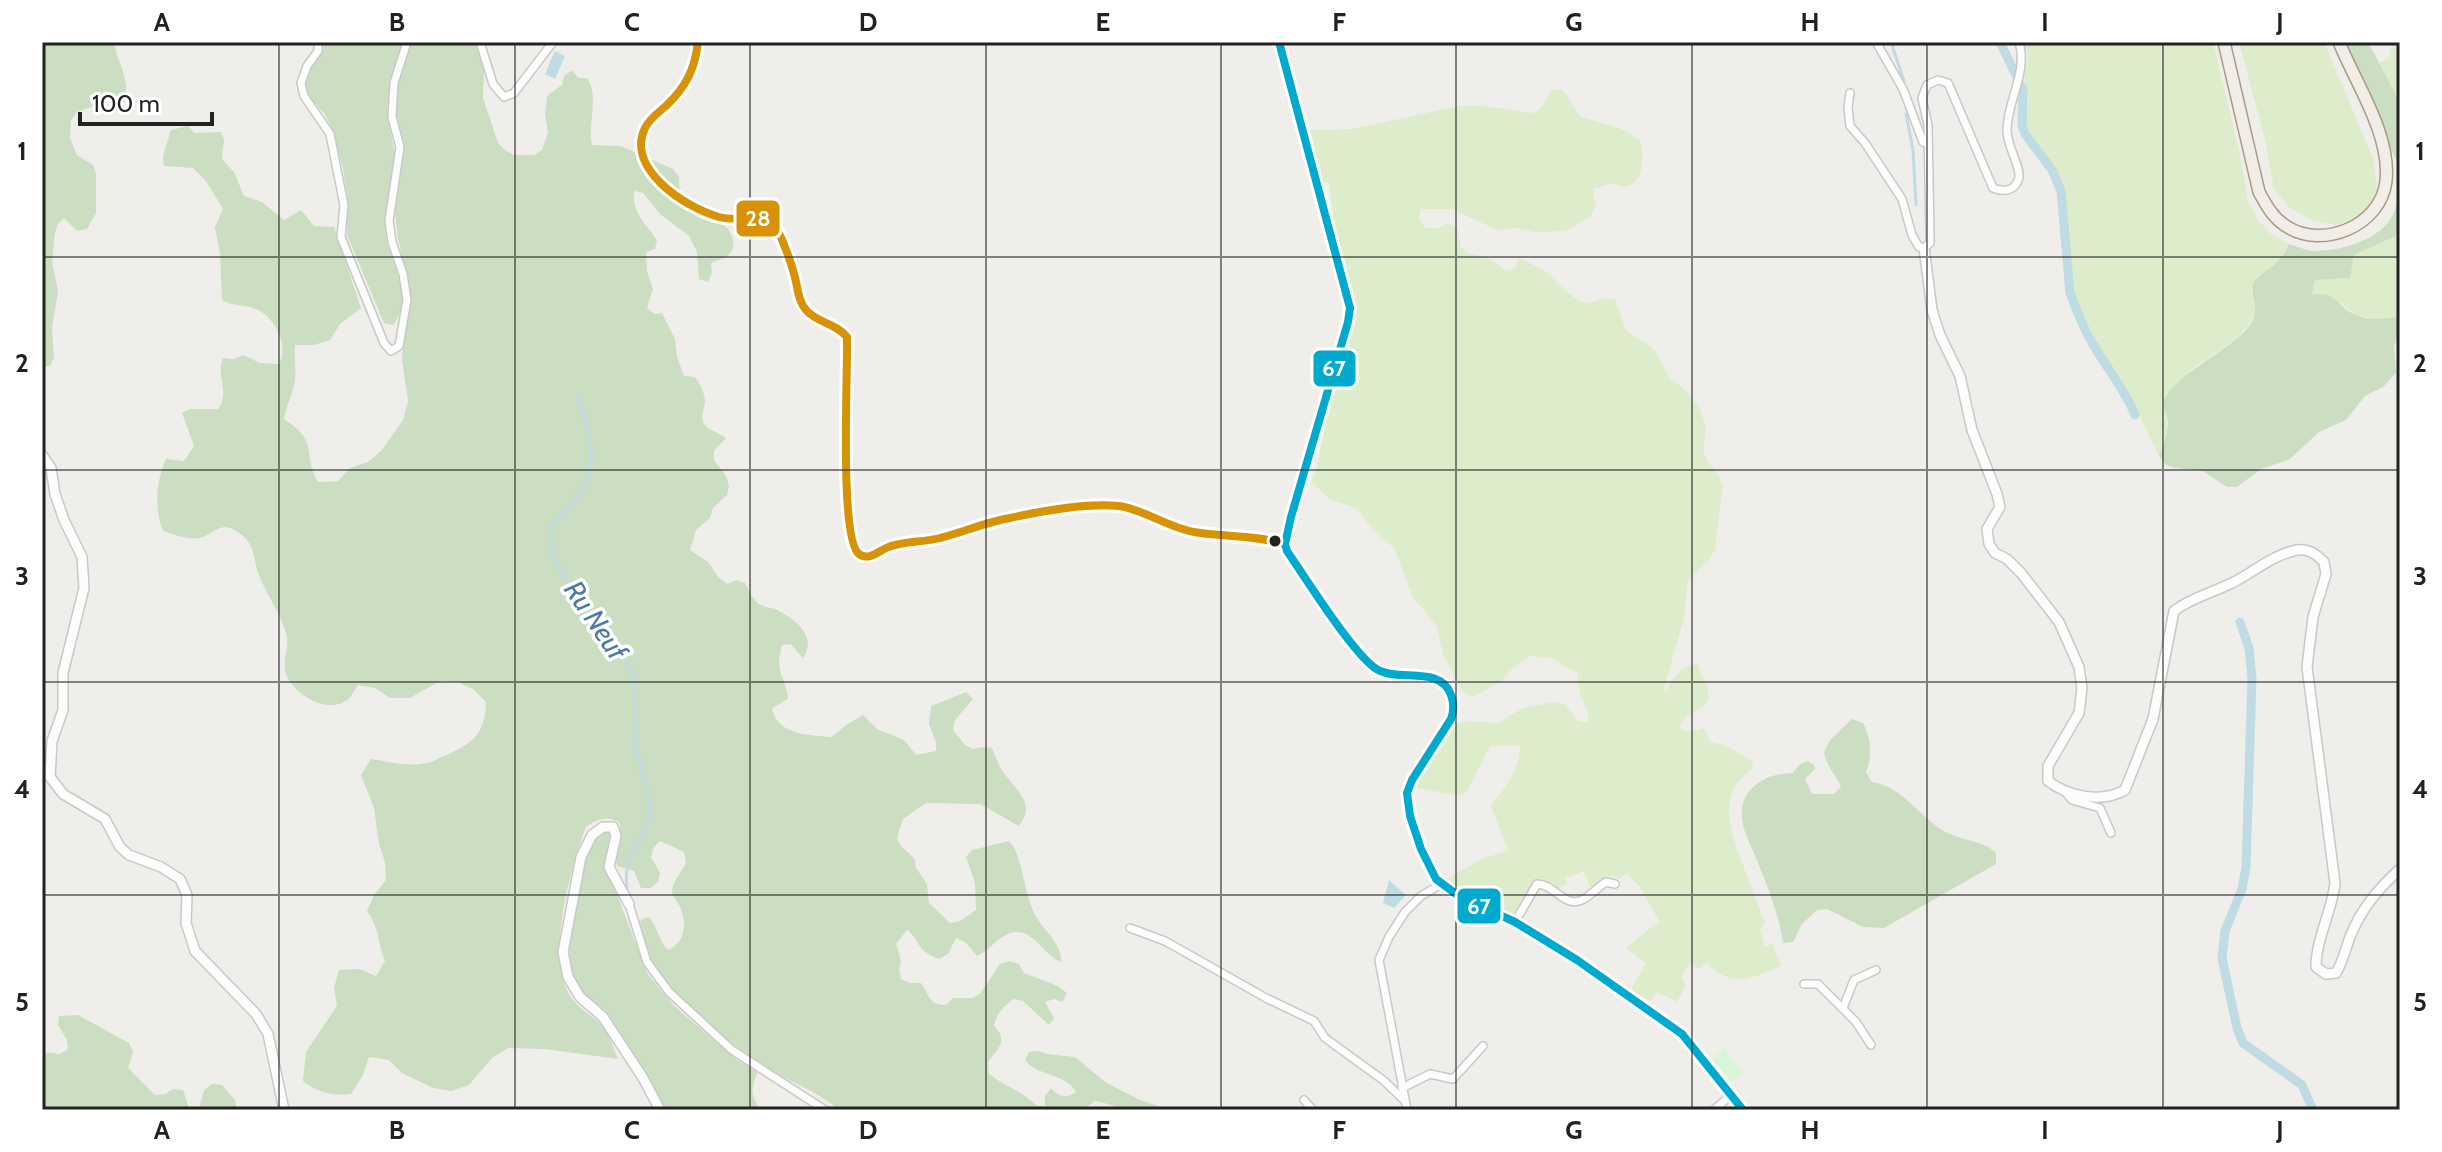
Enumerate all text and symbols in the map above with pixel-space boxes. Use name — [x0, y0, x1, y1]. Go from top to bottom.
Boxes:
text: A — [154, 6, 171, 38]
text: B — [389, 6, 405, 38]
text: C — [624, 6, 640, 38]
text: D — [859, 6, 877, 38]
text: E — [1096, 6, 1110, 38]
text: F — [1332, 6, 1346, 38]
text: G — [1565, 6, 1583, 38]
text: H — [1801, 6, 1819, 38]
text: I — [2041, 6, 2049, 38]
text: J — [2275, 6, 2284, 38]
scale bar — [80, 76, 212, 126]
text: 100 m — [92, 89, 160, 118]
text: 1 — [17, 135, 27, 167]
text: 1 — [2415, 135, 2425, 167]
line badge: 28 — [735, 199, 781, 238]
text: 28 — [746, 205, 770, 232]
text: 2 — [15, 347, 29, 379]
text: 2 — [2413, 347, 2427, 379]
line badge: 67 — [1312, 349, 1357, 388]
text: 67 — [1322, 355, 1347, 382]
unlabelled marker — [1267, 533, 1283, 549]
text: 3 — [15, 560, 29, 592]
text: 3 — [2413, 560, 2427, 592]
water label: Ru Neuf — [557, 574, 636, 668]
text: 4 — [14, 773, 30, 805]
text: 4 — [2412, 773, 2428, 805]
line badge: 67 — [1456, 887, 1502, 925]
text: 67 — [1467, 893, 1492, 920]
text: 5 — [15, 986, 29, 1018]
text: 5 — [2413, 986, 2427, 1018]
text: A — [154, 1114, 171, 1146]
text: B — [389, 1114, 405, 1146]
text: C — [624, 1114, 640, 1146]
text: D — [859, 1114, 877, 1146]
text: E — [1096, 1114, 1110, 1146]
text: F — [1332, 1114, 1346, 1146]
text: G — [1565, 1114, 1583, 1146]
text: H — [1801, 1114, 1819, 1146]
text: I — [2041, 1114, 2049, 1146]
text: J — [2275, 1114, 2284, 1146]

